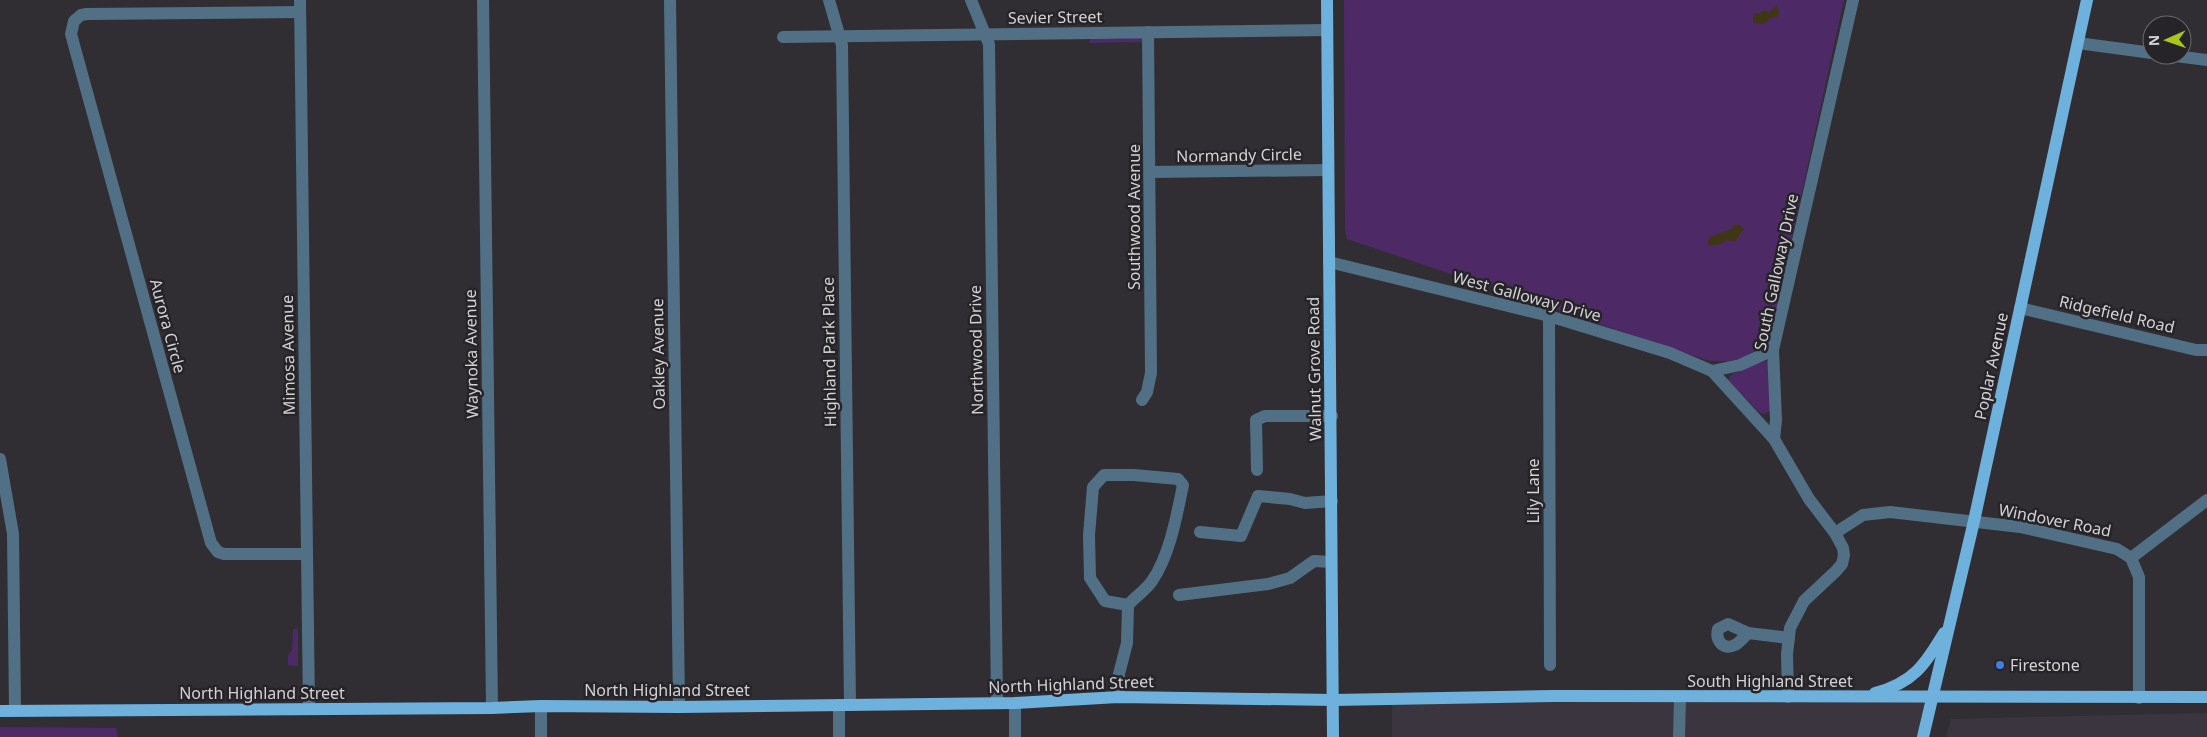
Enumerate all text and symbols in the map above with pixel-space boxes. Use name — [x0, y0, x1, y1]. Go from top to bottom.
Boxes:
street label: Sevier Street — [1008, 5, 1103, 29]
north arrow — [2142, 15, 2192, 65]
text: N — [2144, 34, 2163, 46]
street label: Normandy Circle — [1176, 143, 1302, 167]
street label: Southwood Avenue — [1123, 144, 1145, 290]
street label: South Galloway Drive — [1749, 192, 1803, 352]
street label: West Galloway Drive — [1450, 266, 1604, 326]
street label: Aurora Circle — [145, 276, 191, 376]
street label: Highland Park Place — [817, 277, 841, 427]
street label: Northwood Drive — [964, 285, 988, 415]
street label: Waynoka Avenue — [459, 289, 483, 419]
street label: Ridgefield Road — [2057, 290, 2177, 338]
street label: Mimosa Avenue — [276, 295, 300, 415]
street label: Walnut Grove Road — [1302, 297, 1326, 441]
street label: Oakley Avenue — [646, 298, 670, 410]
street label: Poplar Avenue — [1969, 310, 2013, 422]
street label: Lily Lane — [1522, 458, 1544, 524]
street label: Windover Road — [1997, 498, 2113, 542]
place label: Firestone — [2010, 654, 2080, 676]
marker: Firestone — [1994, 659, 2006, 671]
street label: North Highland Street — [988, 670, 1154, 698]
street label: South Highland Street — [1687, 670, 1853, 692]
street label: North Highland Street — [584, 679, 750, 701]
street label: North Highland Street — [179, 682, 345, 704]

